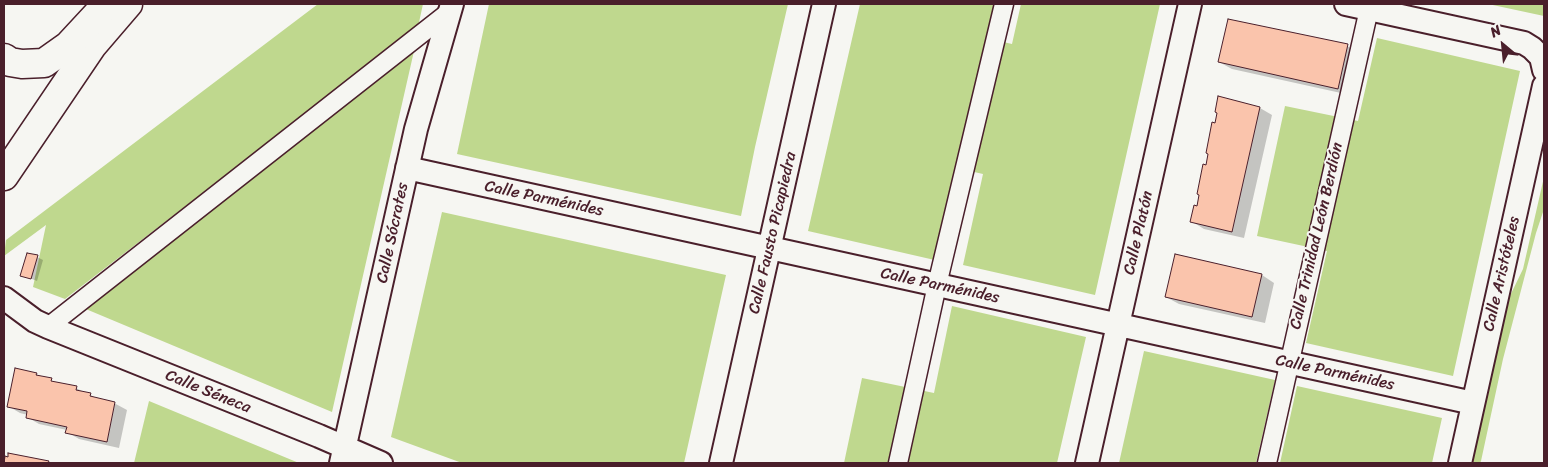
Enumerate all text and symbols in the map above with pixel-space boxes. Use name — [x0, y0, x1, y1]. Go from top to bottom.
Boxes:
text: N — [1486, 18, 1506, 45]
north arrow — [1478, 20, 1528, 70]
street label: Calle Trinidad León Berdión — [1286, 141, 1348, 331]
street label: Calle Fausto Picapiedra — [745, 150, 801, 316]
street label: Calle Parménides — [483, 177, 605, 221]
street label: Calle Sócrates — [373, 181, 413, 285]
street label: Calle Platón — [1120, 189, 1158, 277]
street label: Calle Aristóteles — [1479, 215, 1525, 333]
street label: Calle Parménides — [879, 264, 1001, 308]
street label: Calle Parménides — [1274, 351, 1396, 395]
street label: Calle Séneca — [162, 366, 254, 418]

